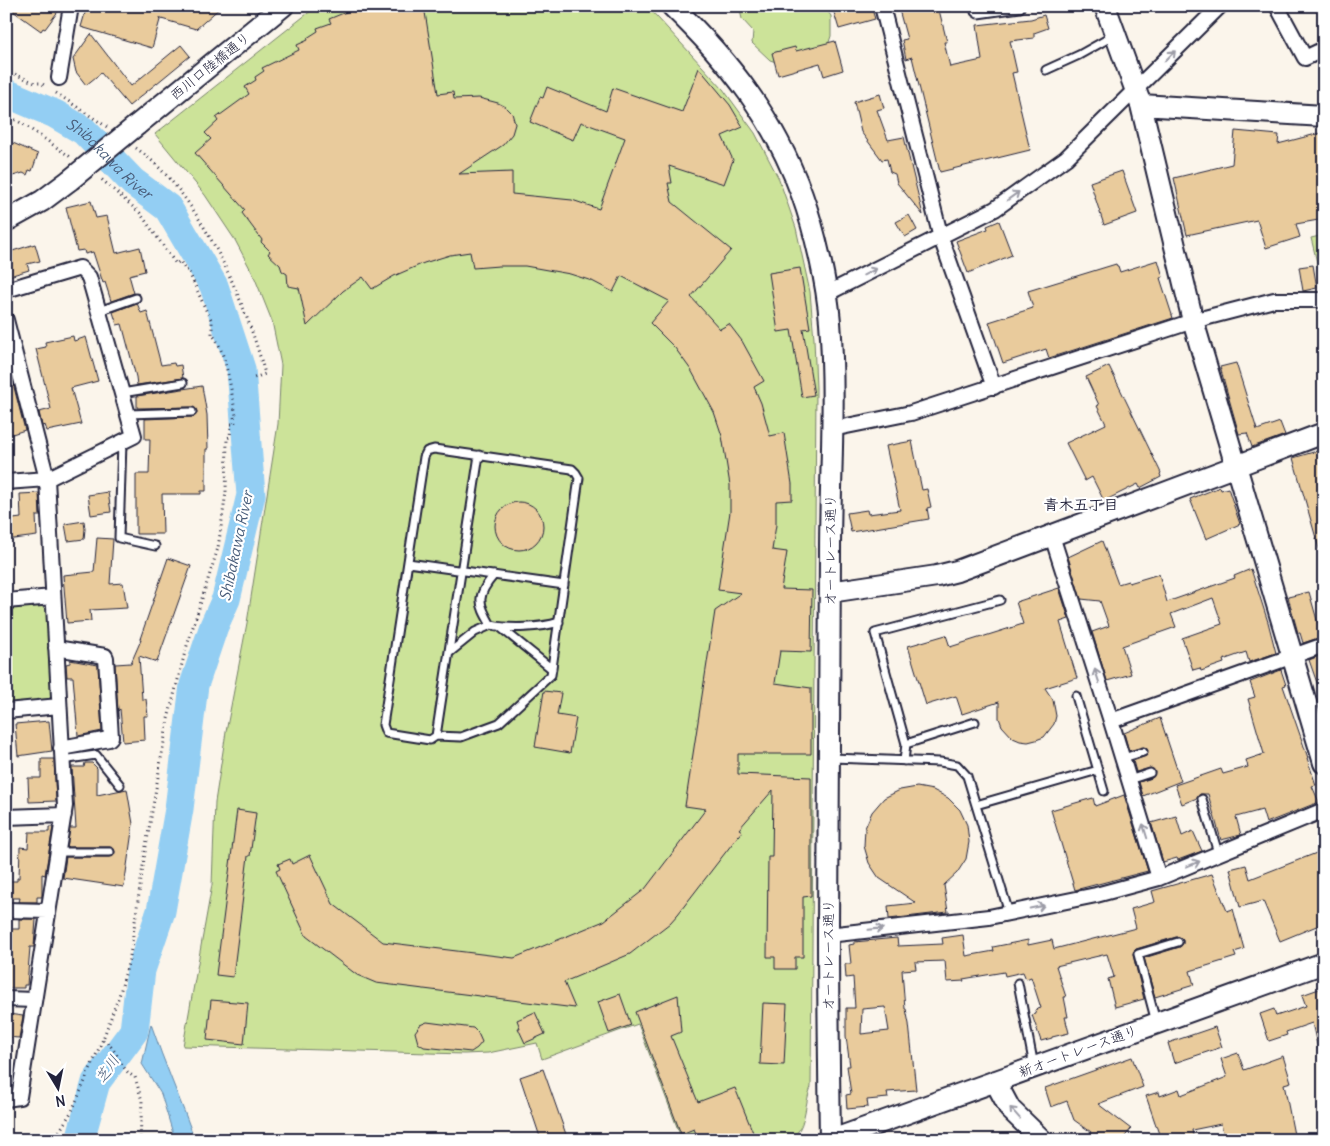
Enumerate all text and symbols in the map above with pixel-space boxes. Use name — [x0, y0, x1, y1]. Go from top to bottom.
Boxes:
street label: 西川口陸橋通り — [166, 28, 254, 104]
one-way arrow — [1164, 50, 1176, 62]
water label: Shibakawa River — [63, 113, 158, 204]
one-way arrow — [1006, 191, 1020, 201]
one-way arrow — [862, 267, 877, 276]
water label: Shibakawa River — [215, 488, 257, 603]
street label: オートレース通り — [821, 494, 839, 606]
district label: 青木五丁目 — [1043, 495, 1119, 514]
one-way arrow — [1091, 668, 1101, 684]
one-way arrow — [1139, 823, 1149, 839]
one-way arrow — [1185, 858, 1200, 868]
street label: オートレース通り — [819, 899, 837, 1011]
one-way arrow — [1028, 902, 1044, 911]
one-way arrow — [868, 925, 884, 934]
street label: 新オートレース通り — [1016, 1021, 1140, 1081]
water label: 芝川 — [91, 1051, 123, 1087]
north arrow — [32, 1064, 82, 1114]
text: N — [54, 1091, 67, 1111]
one-way arrow — [1009, 1107, 1021, 1119]

